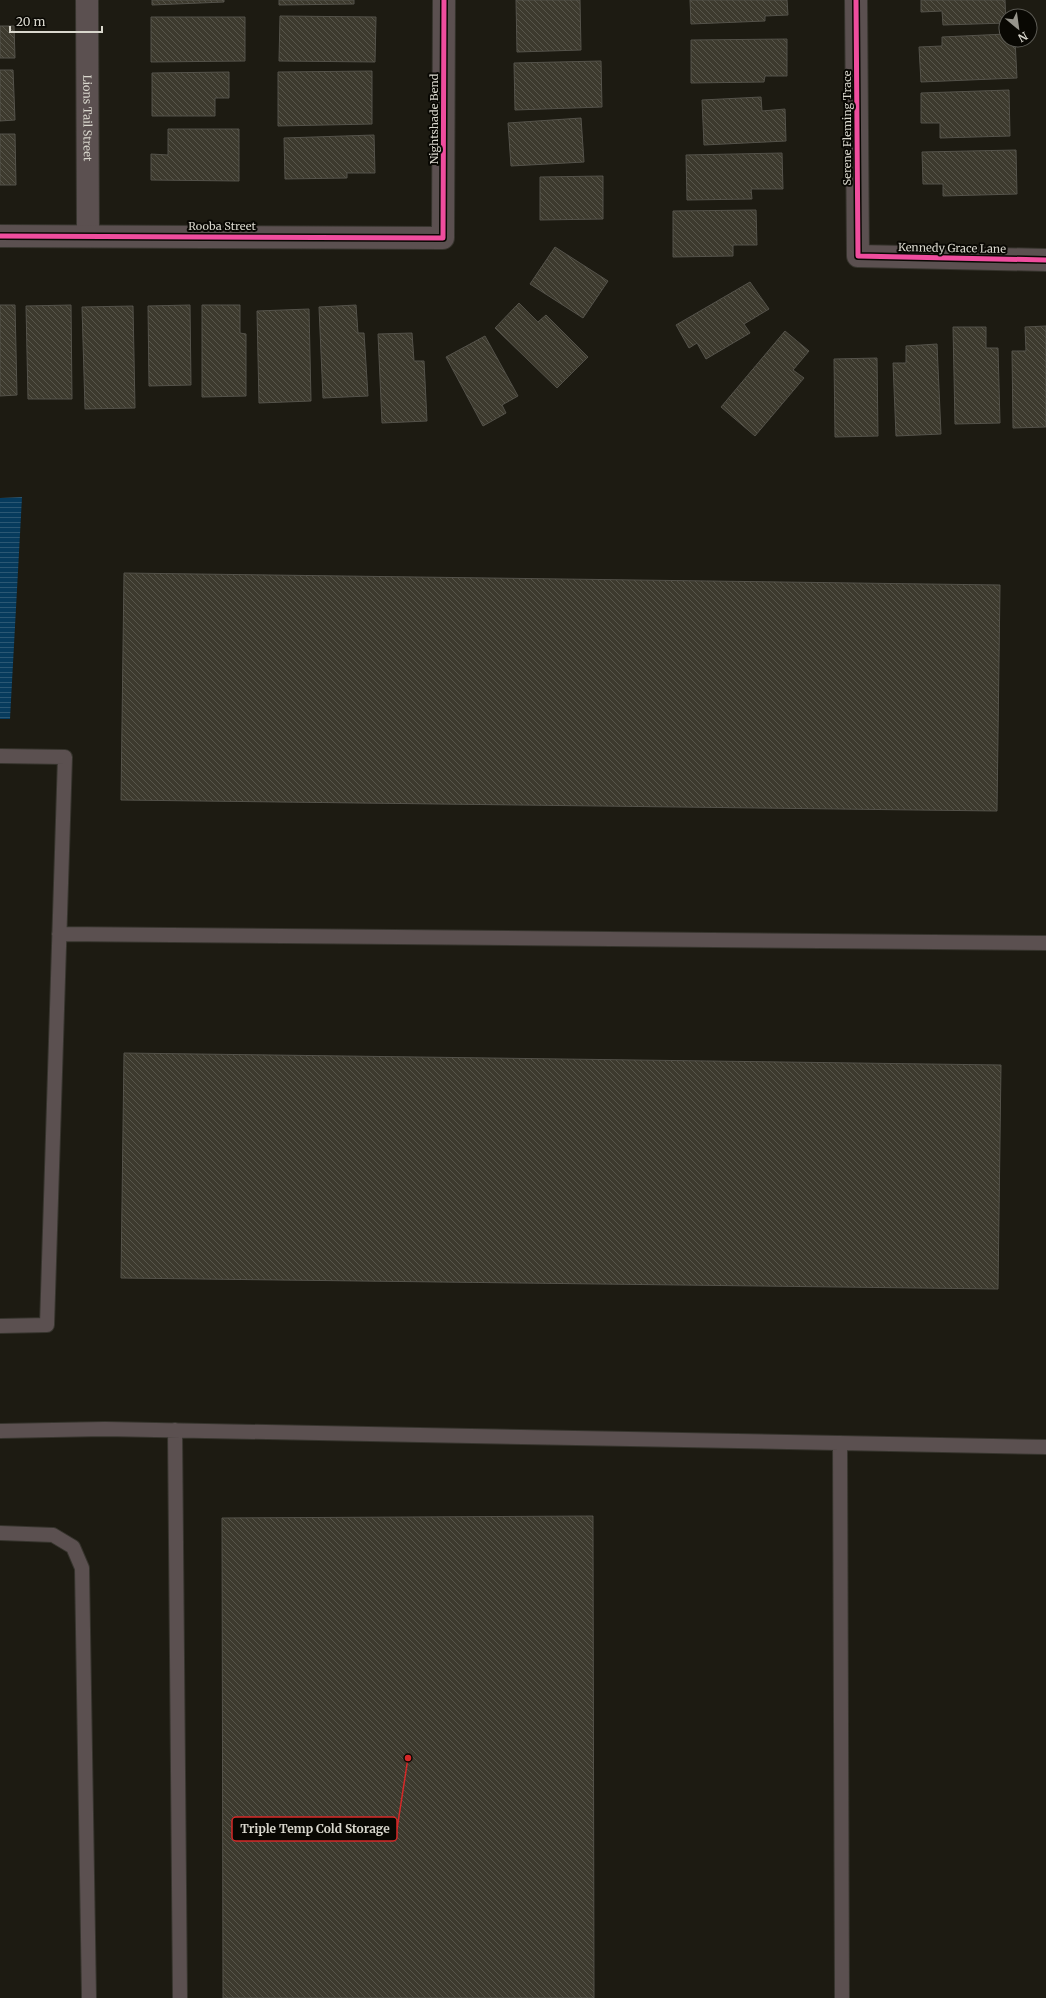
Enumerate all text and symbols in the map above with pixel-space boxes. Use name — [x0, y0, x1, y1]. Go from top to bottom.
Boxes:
scale bar — [10, 8, 102, 34]
north arrow — [998, 8, 1038, 48]
text: 20 m — [16, 14, 45, 29]
text: N — [1015, 29, 1030, 45]
street label: Serene Fleming Trace — [840, 70, 854, 185]
street label: Nightshade Bend — [427, 73, 441, 164]
street label: Lions Tail Street — [80, 75, 95, 162]
street label: Rooba Street — [188, 219, 256, 233]
street label: Kennedy Grace Lane — [898, 240, 1006, 256]
callout: Triple Temp Cold Storage — [232, 1817, 397, 1841]
text: Triple Temp Cold Storage — [240, 1821, 390, 1836]

